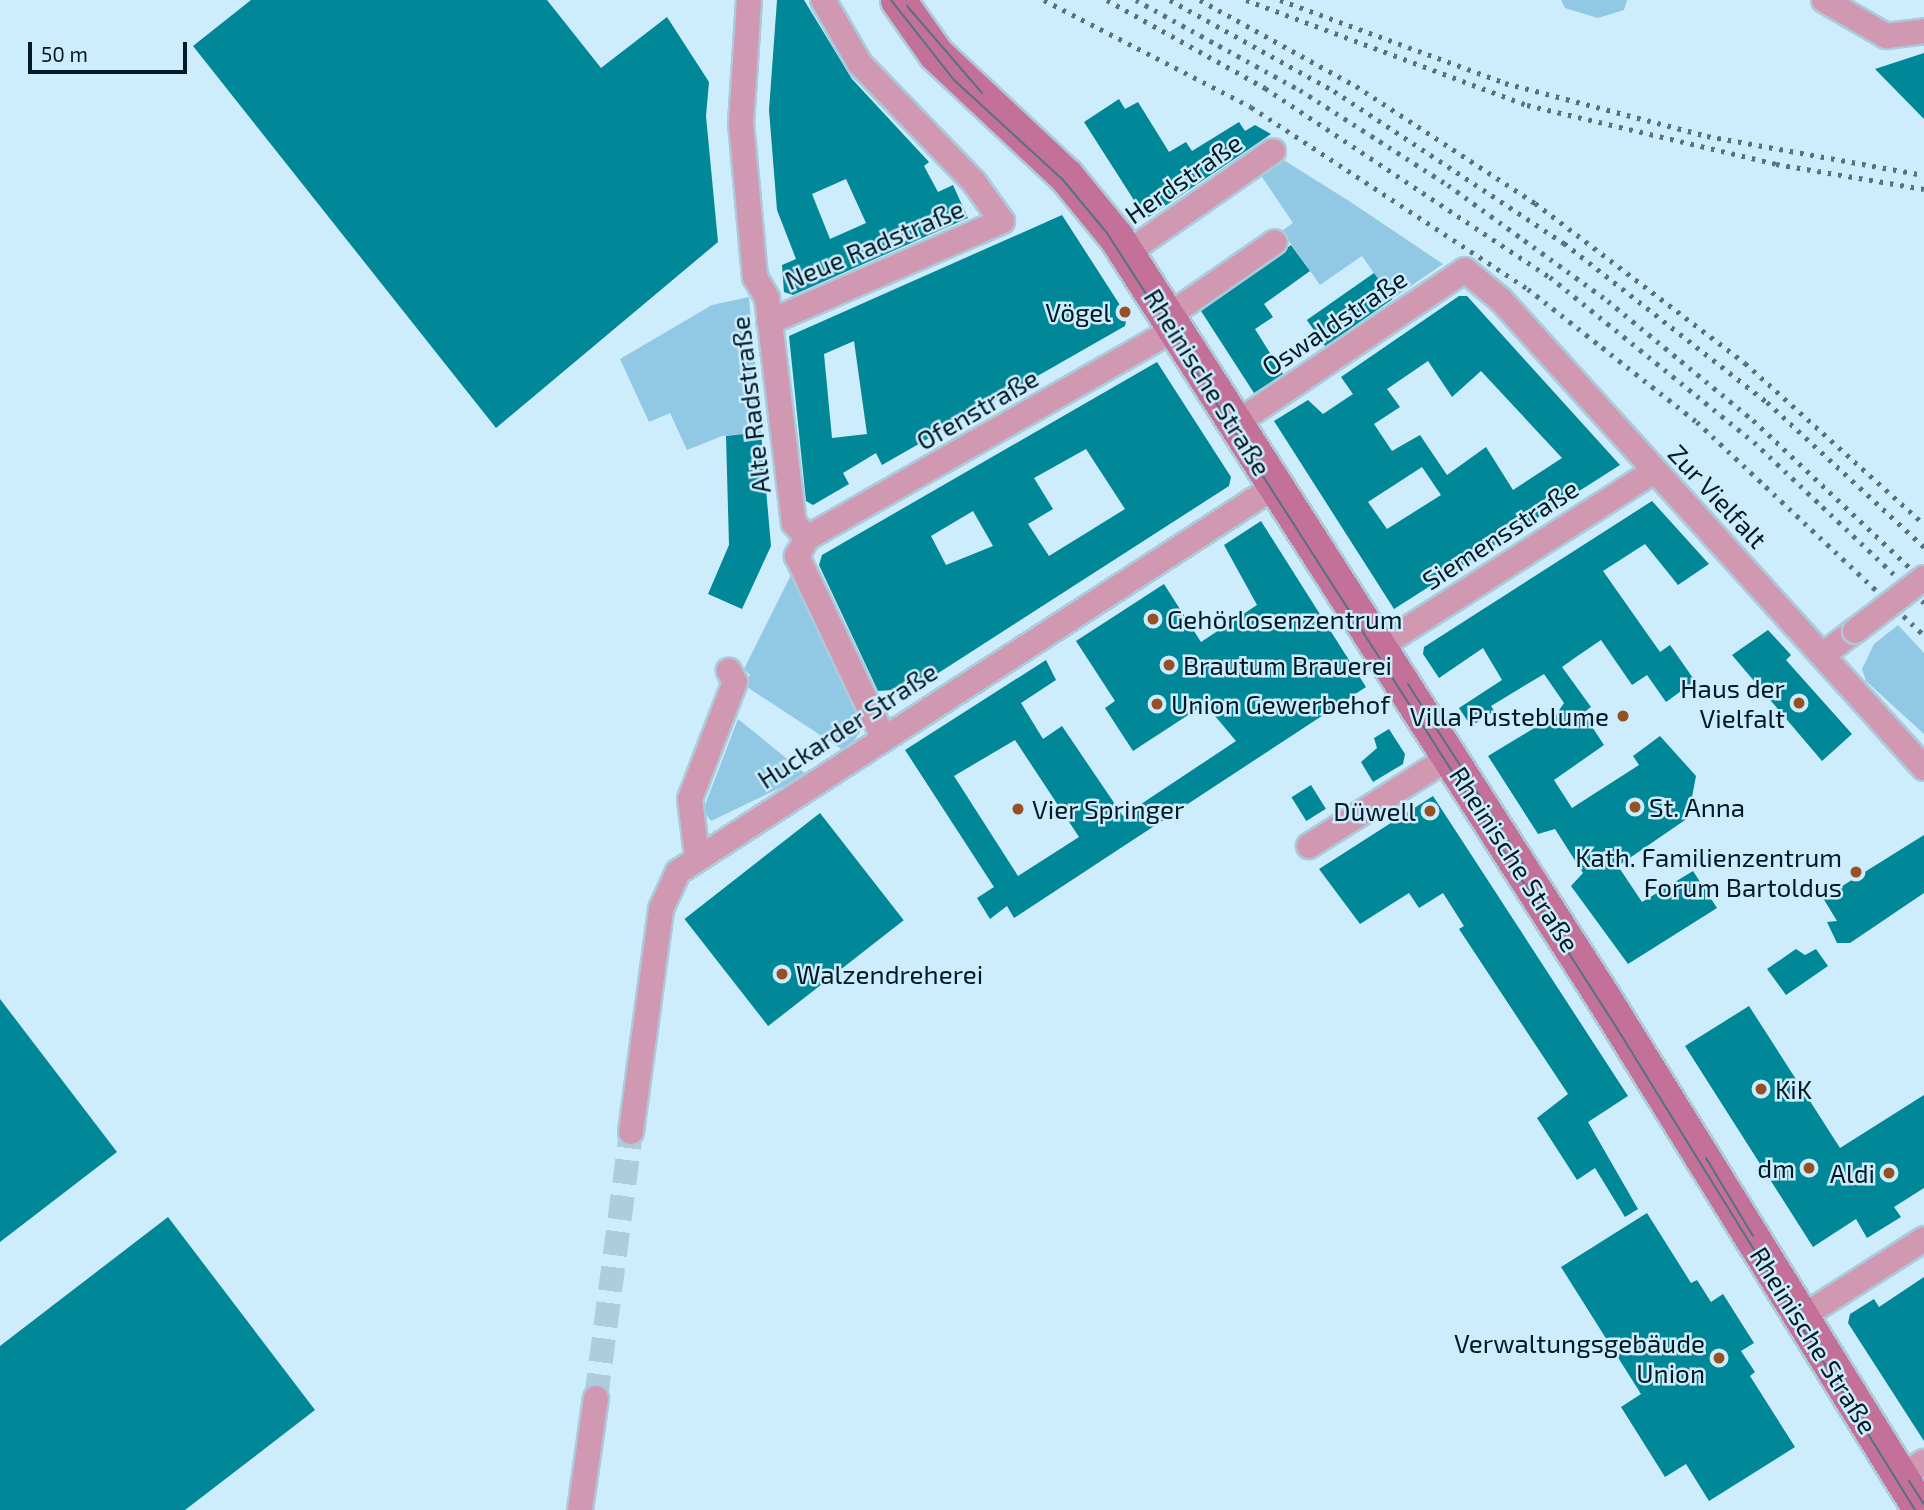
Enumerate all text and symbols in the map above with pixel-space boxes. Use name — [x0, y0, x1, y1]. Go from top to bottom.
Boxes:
scale bar — [32, 28, 191, 72]
text: 50 m — [41, 41, 88, 66]
street label: Herdstraße — [1118, 126, 1248, 230]
street label: Neue Radstraße — [780, 192, 968, 296]
street label: Oswaldstraße — [1256, 262, 1412, 382]
street label: Rheinische Straße — [1138, 283, 1278, 481]
place label: Vögel — [1045, 296, 1111, 328]
marker: Vögel — [1117, 304, 1133, 320]
street label: Alte Radstraße — [724, 315, 776, 495]
street label: Ofenstraße — [911, 362, 1043, 456]
street label: Zur Vielfalt — [1662, 437, 1774, 555]
street label: Siemensstraße — [1416, 472, 1584, 596]
place label: Gehörlosenzentrum — [1167, 603, 1403, 635]
marker: Gehörlosenzentrum — [1145, 611, 1161, 627]
place label: Brautum Brauerei — [1183, 649, 1392, 681]
street label: Huckarder Straße — [751, 655, 943, 795]
marker: Brautum Brauerei — [1161, 657, 1177, 673]
place label: Haus der Vielfalt — [1680, 672, 1785, 734]
place label: Union Gewerbehof — [1171, 688, 1390, 720]
marker: Haus der Vielfalt — [1791, 695, 1807, 711]
marker: Union Gewerbehof — [1149, 696, 1165, 712]
place label: Villa Pusteblume — [1410, 700, 1609, 732]
marker: Villa Pusteblume — [1615, 708, 1631, 724]
street label: Rheinische Straße — [1444, 761, 1586, 957]
place label: St. Anna — [1649, 791, 1746, 823]
place label: Vier Springer — [1032, 793, 1185, 825]
place label: Düwell — [1333, 795, 1416, 827]
marker: St. Anna — [1627, 799, 1643, 815]
marker: Vier Springer — [1010, 801, 1026, 817]
marker: Düwell — [1422, 803, 1438, 819]
place label: Kath. Familienzentrum Forum Bartoldus — [1575, 841, 1842, 903]
marker: Kath. Familienzentrum Forum Bartoldus — [1848, 864, 1864, 880]
place label: Walzendreherei — [796, 958, 983, 990]
marker: Walzendreherei — [774, 966, 790, 982]
place label: KiK — [1775, 1073, 1812, 1105]
marker: KiK — [1753, 1081, 1769, 1097]
place label: dm — [1757, 1152, 1795, 1184]
place label: Aldi — [1830, 1157, 1875, 1189]
marker: dm — [1801, 1160, 1817, 1176]
marker: Aldi — [1881, 1165, 1897, 1181]
street label: Rheinische Straße — [1744, 1241, 1884, 1439]
place label: Verwaltungsgebäude Union — [1454, 1327, 1705, 1388]
marker: Verwaltungsgebäude Union — [1711, 1350, 1727, 1366]

